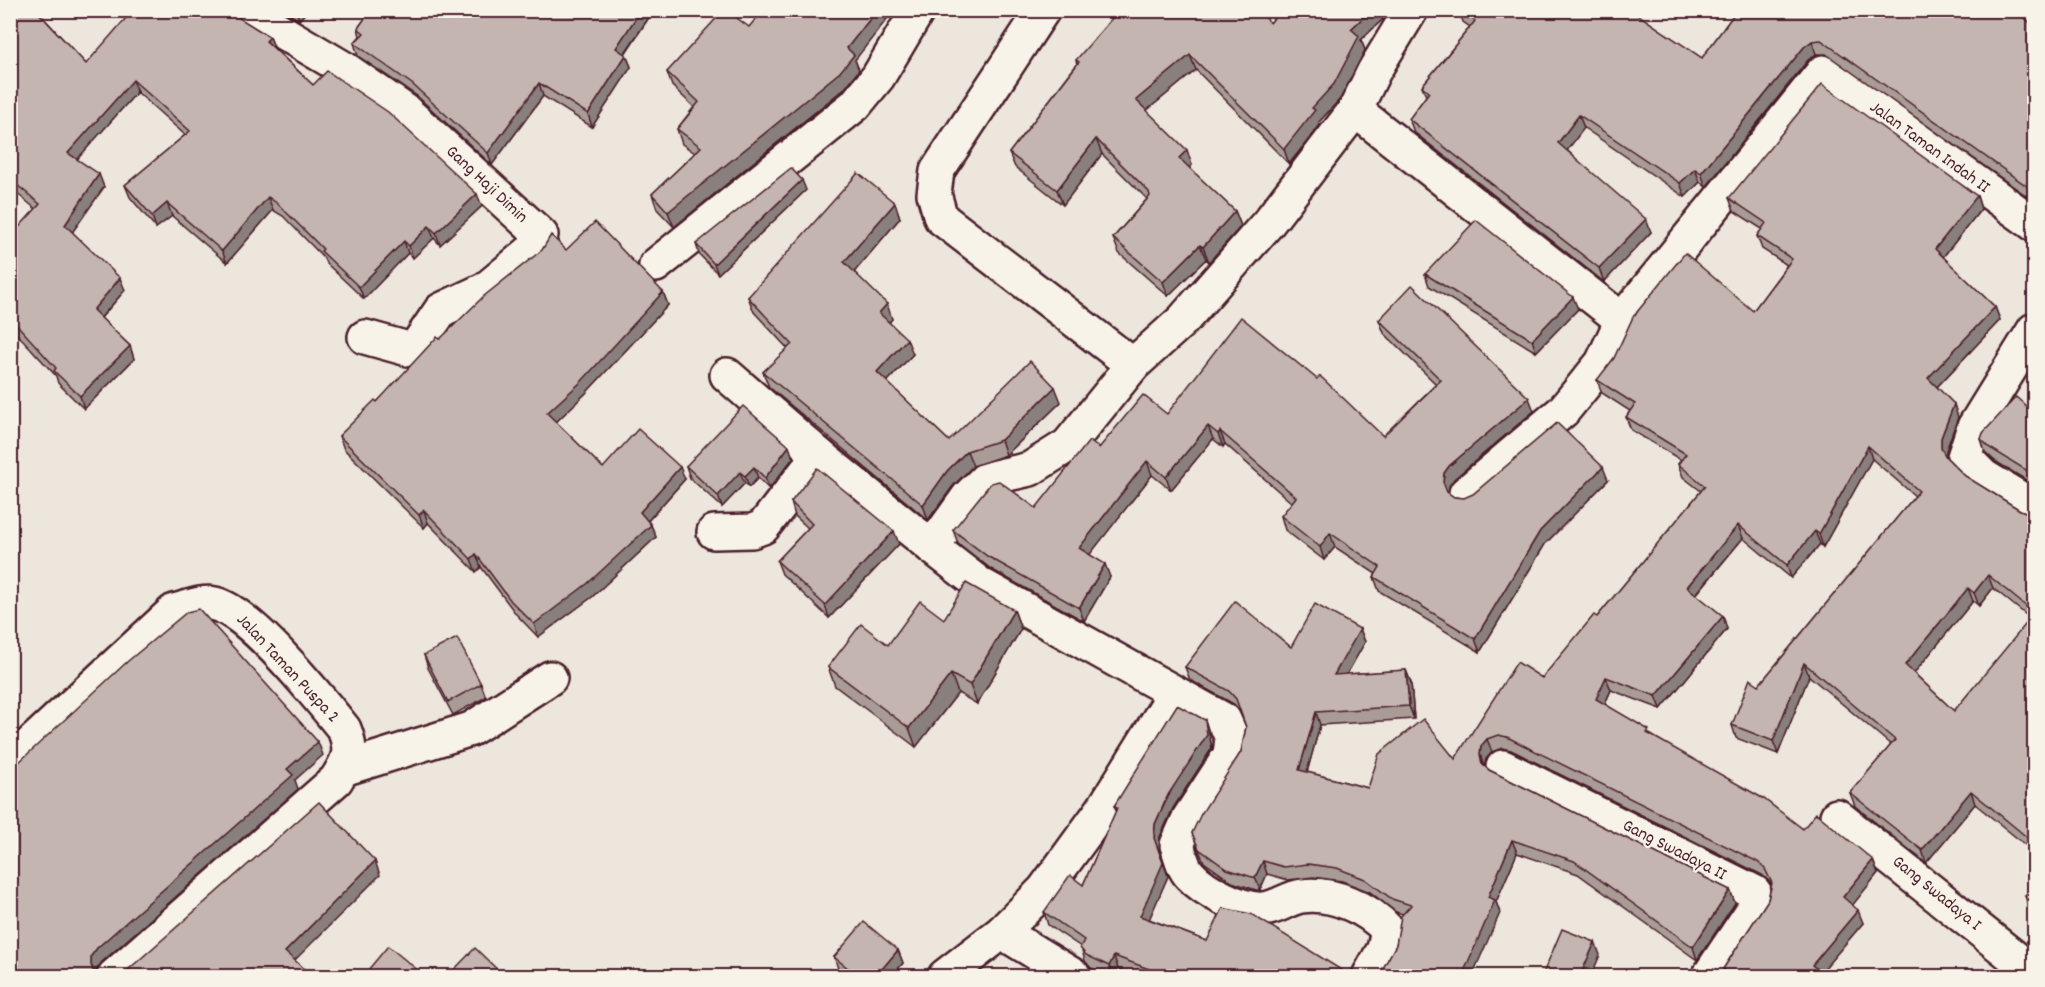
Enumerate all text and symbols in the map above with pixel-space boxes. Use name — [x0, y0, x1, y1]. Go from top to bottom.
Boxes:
street label: Jalan Taman Indah II — [1864, 96, 1995, 200]
street label: Gang Haji Dimin — [439, 140, 533, 230]
street label: Jalan Taman Puspa 2 — [230, 609, 344, 729]
street label: Gang Swadaya II — [1618, 814, 1731, 888]
street label: Gang Swadaya I — [1886, 850, 1986, 938]

